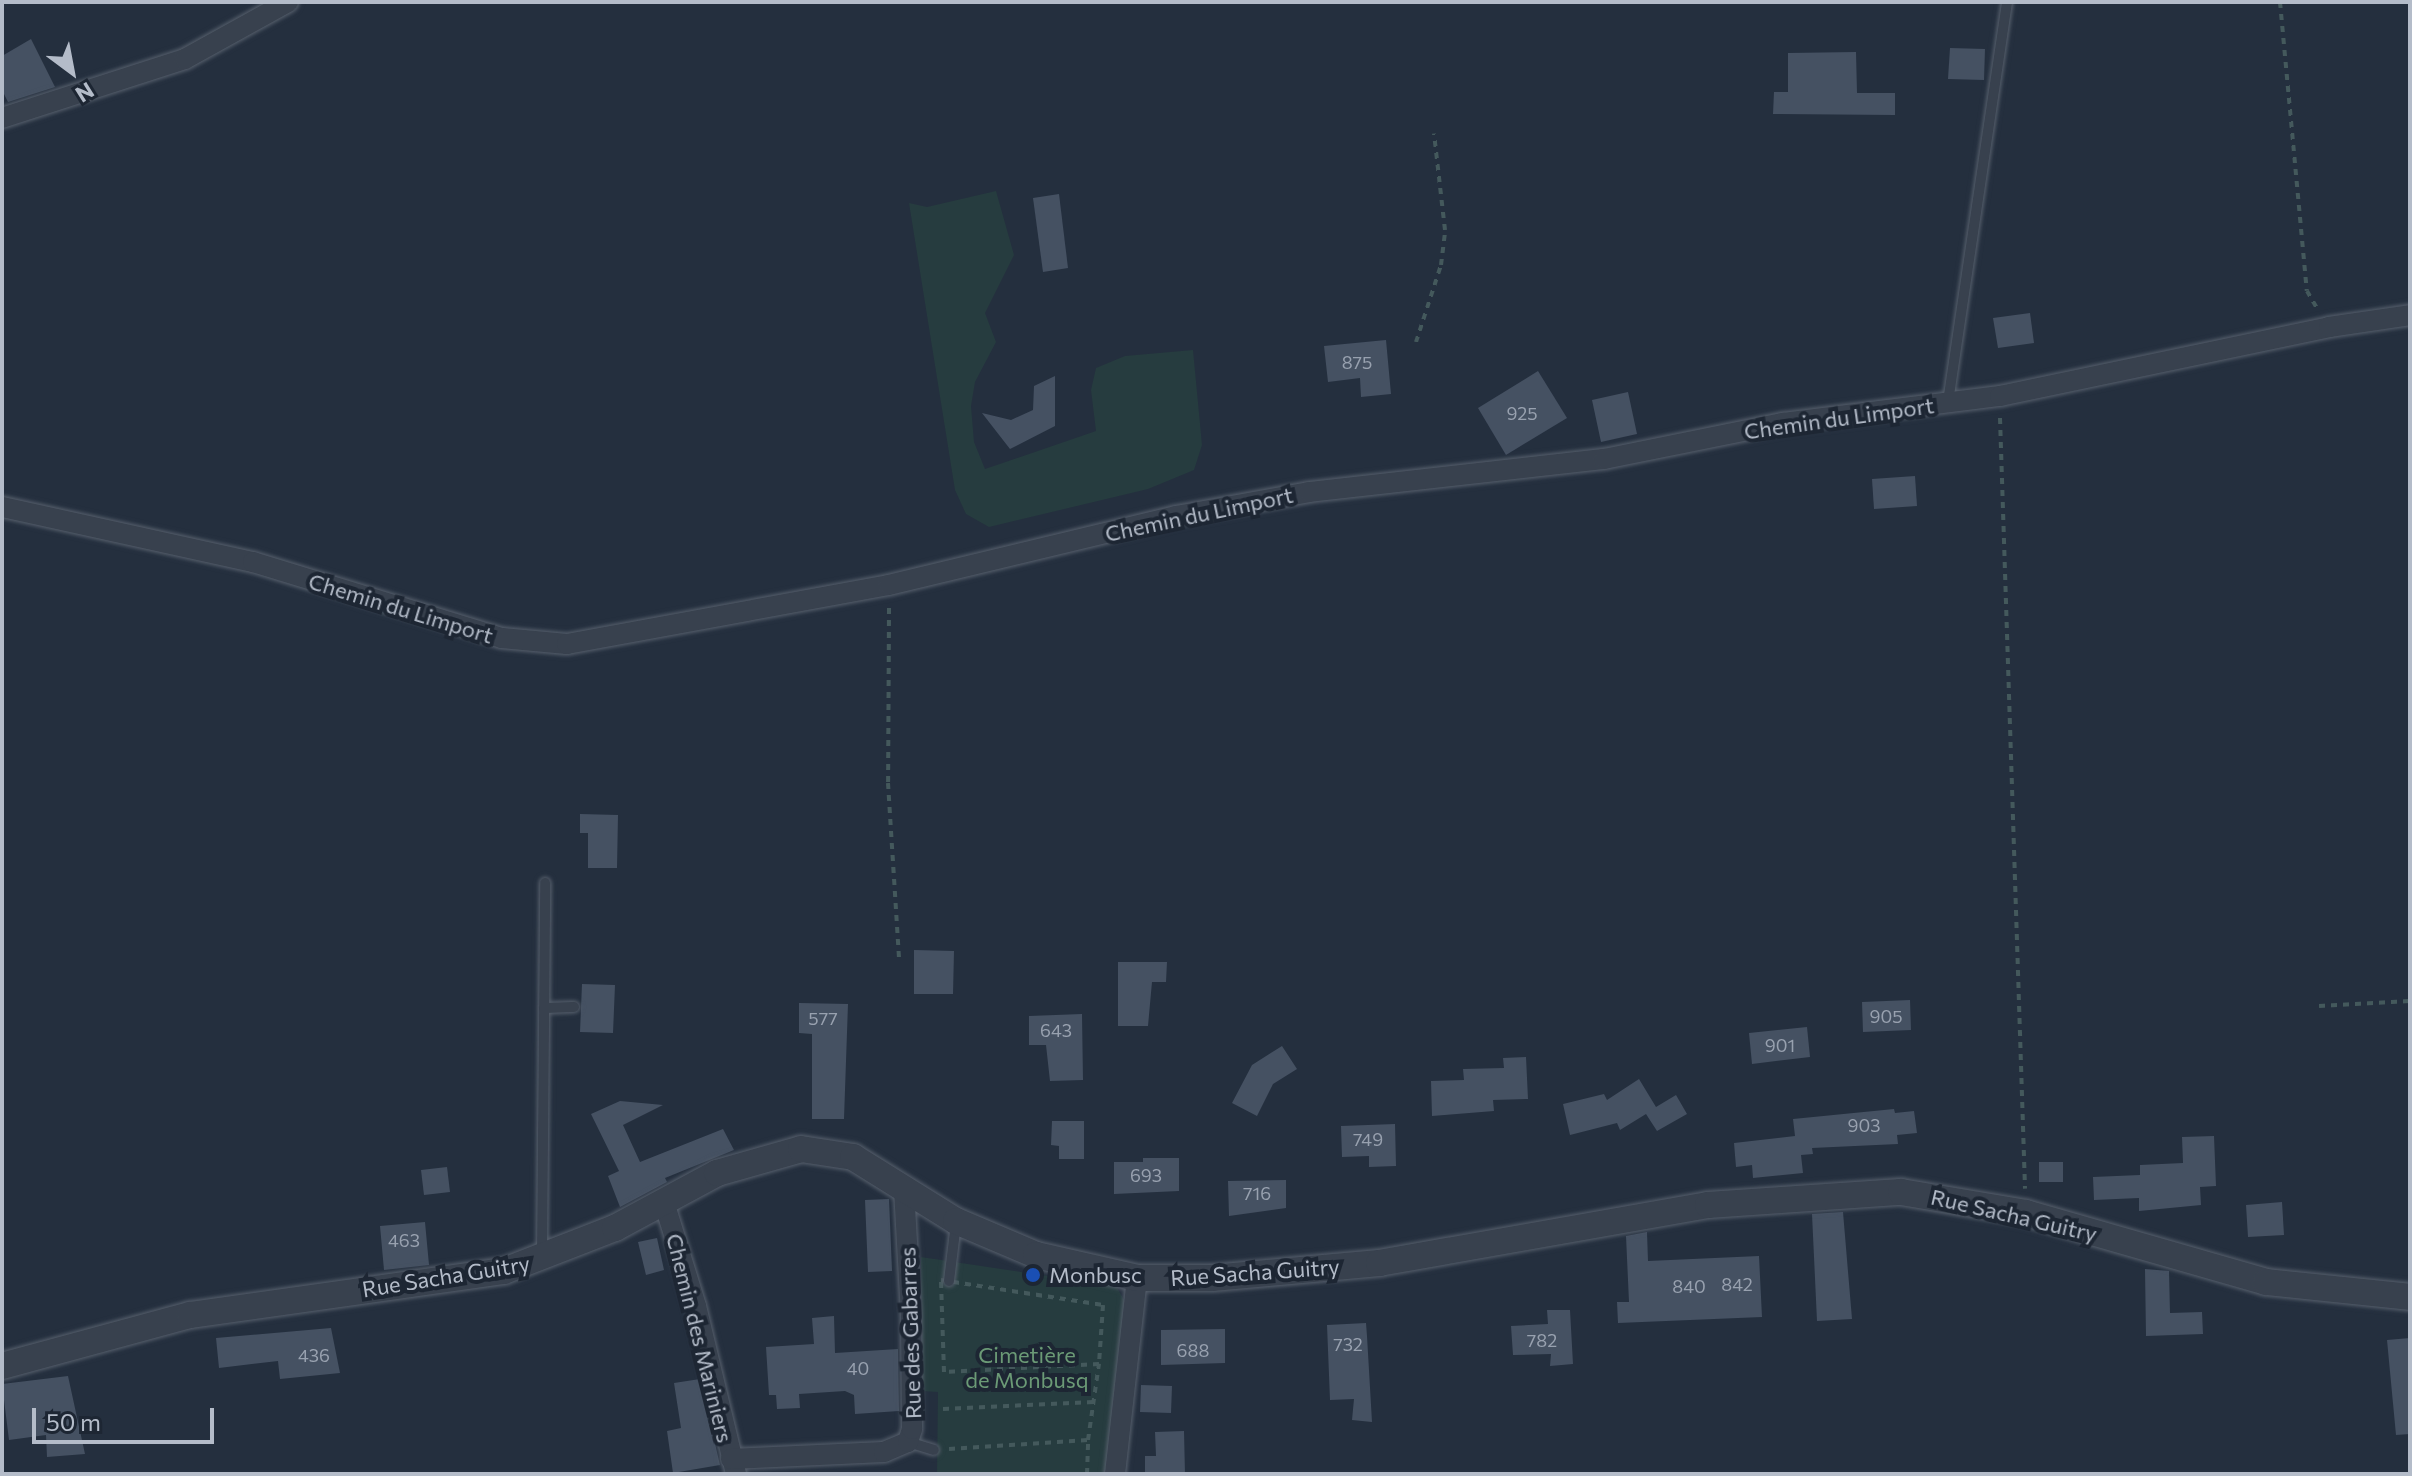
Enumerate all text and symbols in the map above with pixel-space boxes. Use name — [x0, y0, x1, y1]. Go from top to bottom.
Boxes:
north arrow — [32, 32, 112, 112]
text: N — [71, 77, 99, 109]
house number: 875 — [1342, 351, 1372, 373]
street label: Chemin du Limport — [1742, 392, 1936, 444]
house number: 925 — [1506, 402, 1538, 424]
street label: Chemin du Limport — [1103, 481, 1295, 547]
street label: Chemin du Limport — [306, 567, 496, 649]
house number: 905 — [1869, 1005, 1903, 1027]
house number: 577 — [808, 1007, 838, 1029]
house number: 643 — [1040, 1019, 1072, 1041]
house number: 901 — [1765, 1034, 1795, 1056]
house number: 903 — [1848, 1114, 1880, 1136]
house number: 749 — [1353, 1128, 1383, 1150]
house number: 693 — [1130, 1164, 1162, 1186]
house number: 716 — [1243, 1182, 1271, 1204]
street label: Rue Sacha Guitry — [1928, 1183, 2100, 1247]
house number: 463 — [388, 1229, 420, 1251]
street label: Chemin des Mariniers — [661, 1231, 739, 1445]
street label: Rue des Gabarres — [894, 1246, 926, 1420]
street label: Rue Sacha Guitry — [360, 1250, 532, 1302]
street label: Rue Sacha Guitry — [1169, 1253, 1341, 1291]
place label: Monbusc — [1049, 1262, 1142, 1288]
marker: Monbusc — [1024, 1266, 1042, 1284]
house number: 842 — [1721, 1273, 1753, 1295]
house number: 840 — [1672, 1275, 1706, 1297]
house number: 782 — [1527, 1329, 1557, 1351]
house number: 732 — [1333, 1333, 1363, 1355]
house number: 688 — [1177, 1339, 1209, 1361]
park label: Cimetière de Monbusq — [965, 1341, 1089, 1392]
house number: 436 — [298, 1344, 330, 1366]
house number: 40 — [847, 1357, 869, 1379]
scale bar — [36, 1392, 218, 1442]
text: 50 m — [46, 1407, 101, 1436]

